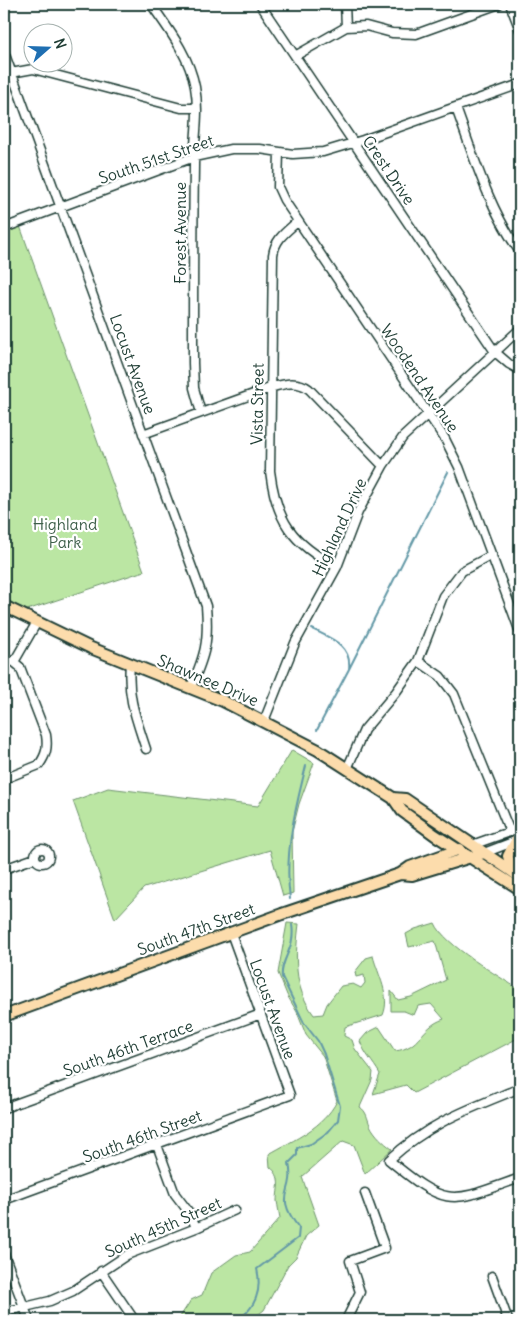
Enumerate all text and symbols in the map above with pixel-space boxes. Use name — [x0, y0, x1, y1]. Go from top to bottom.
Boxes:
north arrow — [22, 22, 72, 72]
text: N — [50, 36, 70, 51]
street label: South 51st Street — [96, 130, 217, 188]
street label: Crest Drive — [358, 131, 420, 209]
street label: Forest Avenue — [170, 182, 190, 284]
street label: Locust Avenue — [106, 311, 160, 417]
street label: Woodend Avenue — [376, 320, 464, 436]
street label: Vista Street — [246, 362, 268, 445]
street label: Highland Drive — [307, 475, 371, 579]
park label: Highland Park — [33, 514, 97, 552]
street label: Shawnee Drive — [154, 650, 262, 710]
street label: South 47th Street — [134, 898, 258, 960]
street label: Locust Avenue — [246, 956, 300, 1062]
street label: South 46th Terrace — [60, 1015, 196, 1081]
street label: South 46th Street — [80, 1105, 205, 1167]
street label: South 45th Street — [102, 1192, 225, 1262]

